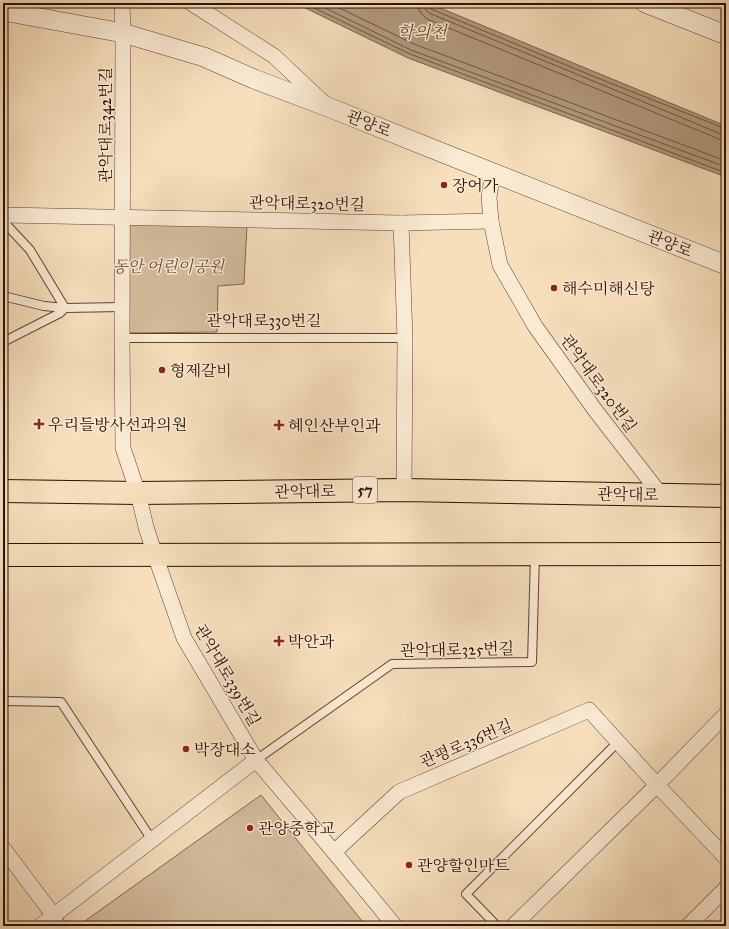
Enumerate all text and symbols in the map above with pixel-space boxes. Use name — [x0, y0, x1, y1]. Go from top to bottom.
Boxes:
water label: 학의천 — [397, 22, 448, 43]
street label: 관악대로342번길 — [96, 67, 115, 183]
street label: 관양로 — [344, 106, 394, 141]
place label: 장어가 — [452, 176, 499, 195]
marker: 장어가 — [439, 180, 449, 190]
street label: 관악대로320번길 — [249, 193, 365, 214]
street label: 관양로 — [645, 226, 695, 261]
park label: 동안 어린이공원 — [112, 257, 225, 276]
place label: 해수미해신탕 — [562, 279, 655, 298]
marker: 해수미해신탕 — [549, 283, 559, 293]
street label: 관악대로330번길 — [207, 311, 321, 330]
street label: 관악대로320번길 — [557, 331, 640, 436]
place label: 형제갈비 — [170, 361, 232, 380]
marker: 형제갈비 — [157, 365, 167, 375]
place label: 우리들방사선과의원 — [48, 415, 187, 434]
place label: 혜인산부인과 — [288, 416, 381, 435]
marker: 우리들방사선과의원 — [33, 418, 45, 430]
marker: 혜인산부인과 — [273, 419, 285, 431]
road number: 57 — [353, 477, 377, 503]
street label: 관악대로 — [274, 481, 337, 502]
street label: 관악대로 — [597, 484, 660, 505]
street label: 관악대로339번길 — [191, 621, 264, 729]
place label: 박안과 — [288, 632, 335, 651]
marker: 박안과 — [273, 635, 285, 647]
street label: 관악대로325번길 — [400, 639, 514, 660]
street label: 관평로336번길 — [417, 716, 515, 771]
place label: 박장대소 — [194, 740, 256, 759]
marker: 박장대소 — [181, 744, 191, 754]
place label: 관양중학교 — [258, 819, 335, 838]
marker: 관양중학교 — [245, 823, 255, 833]
place label: 관양할인마트 — [417, 856, 510, 875]
marker: 관양할인마트 — [404, 860, 414, 870]

